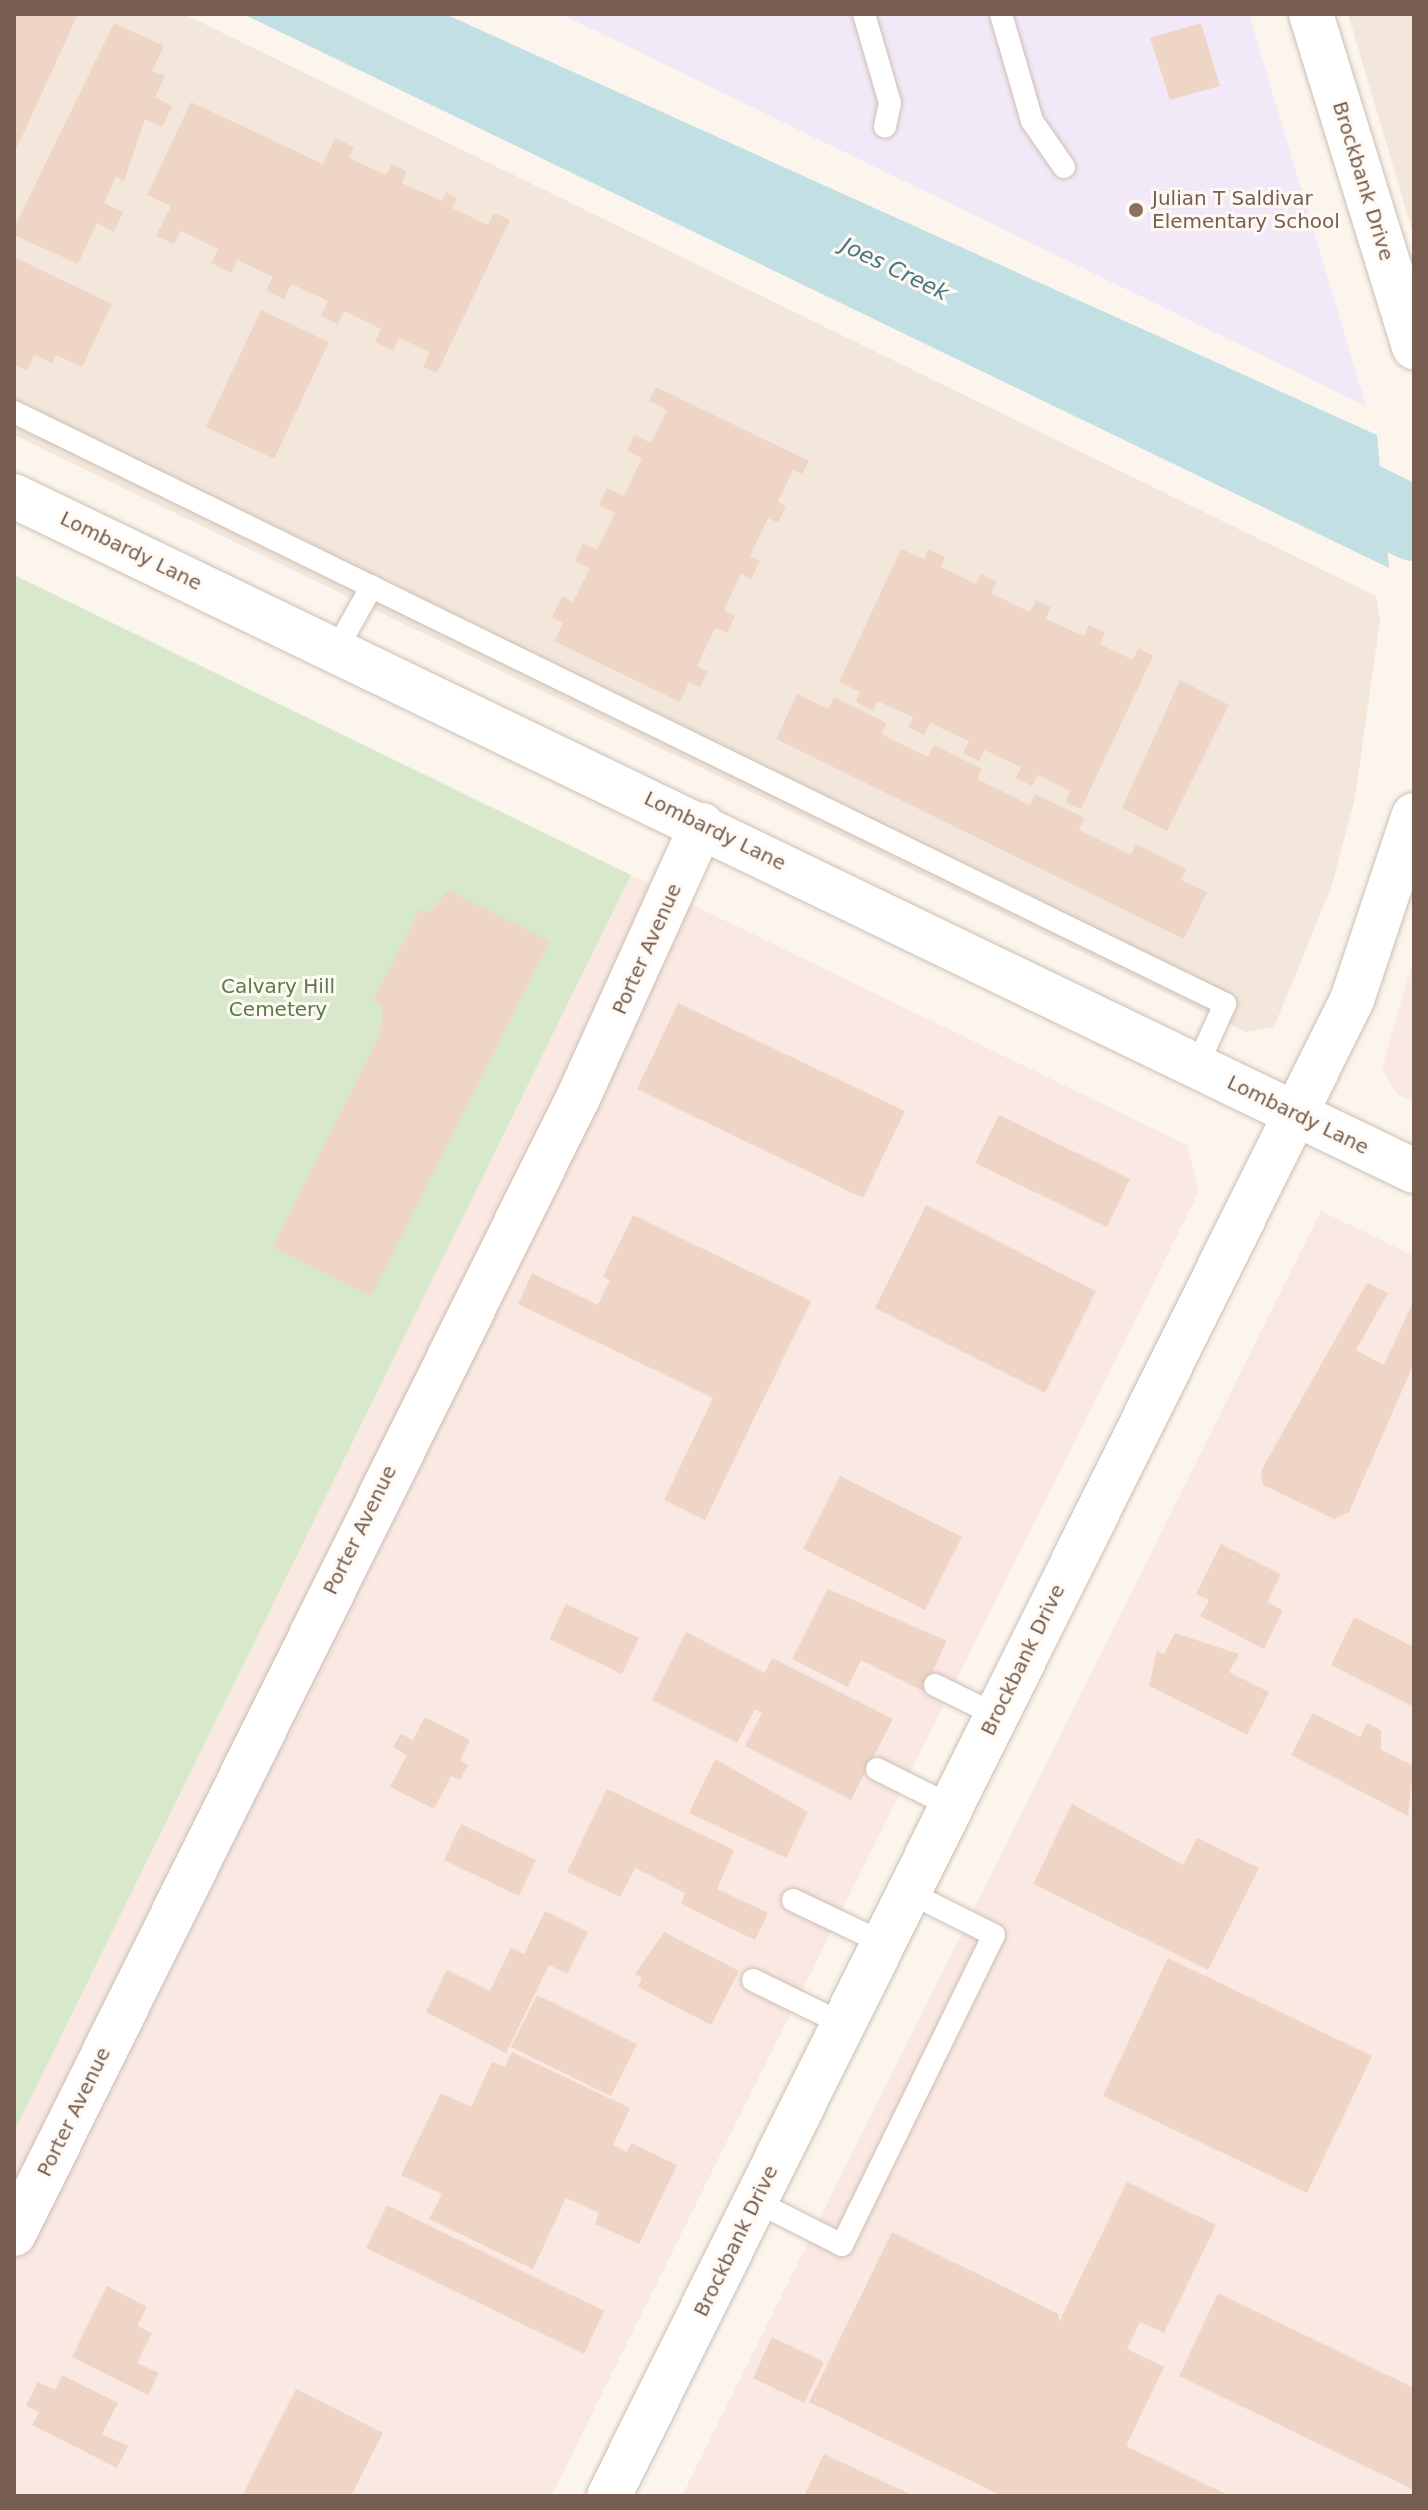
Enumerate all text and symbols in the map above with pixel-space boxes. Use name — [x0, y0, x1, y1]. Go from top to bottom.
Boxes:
street label: Brockbank Drive — [1327, 98, 1399, 264]
place label: Julian T Saldivar Elementary School — [1152, 186, 1340, 233]
marker: Julian T Saldivar Elementary School — [1127, 201, 1145, 219]
water label: Joes Creek — [837, 232, 953, 306]
street label: Lombardy Lane — [56, 506, 206, 596]
street label: Lombardy Lane — [640, 786, 790, 876]
street label: Porter Avenue — [607, 880, 687, 1018]
park label: Calvary Hill Cemetery — [221, 974, 335, 1021]
street label: Lombardy Lane — [1223, 1070, 1373, 1160]
street label: Porter Avenue — [318, 1461, 402, 1599]
street label: Brockbank Drive — [976, 1580, 1070, 1740]
street label: Porter Avenue — [32, 2043, 116, 2181]
street label: Brockbank Drive — [689, 2161, 783, 2321]

